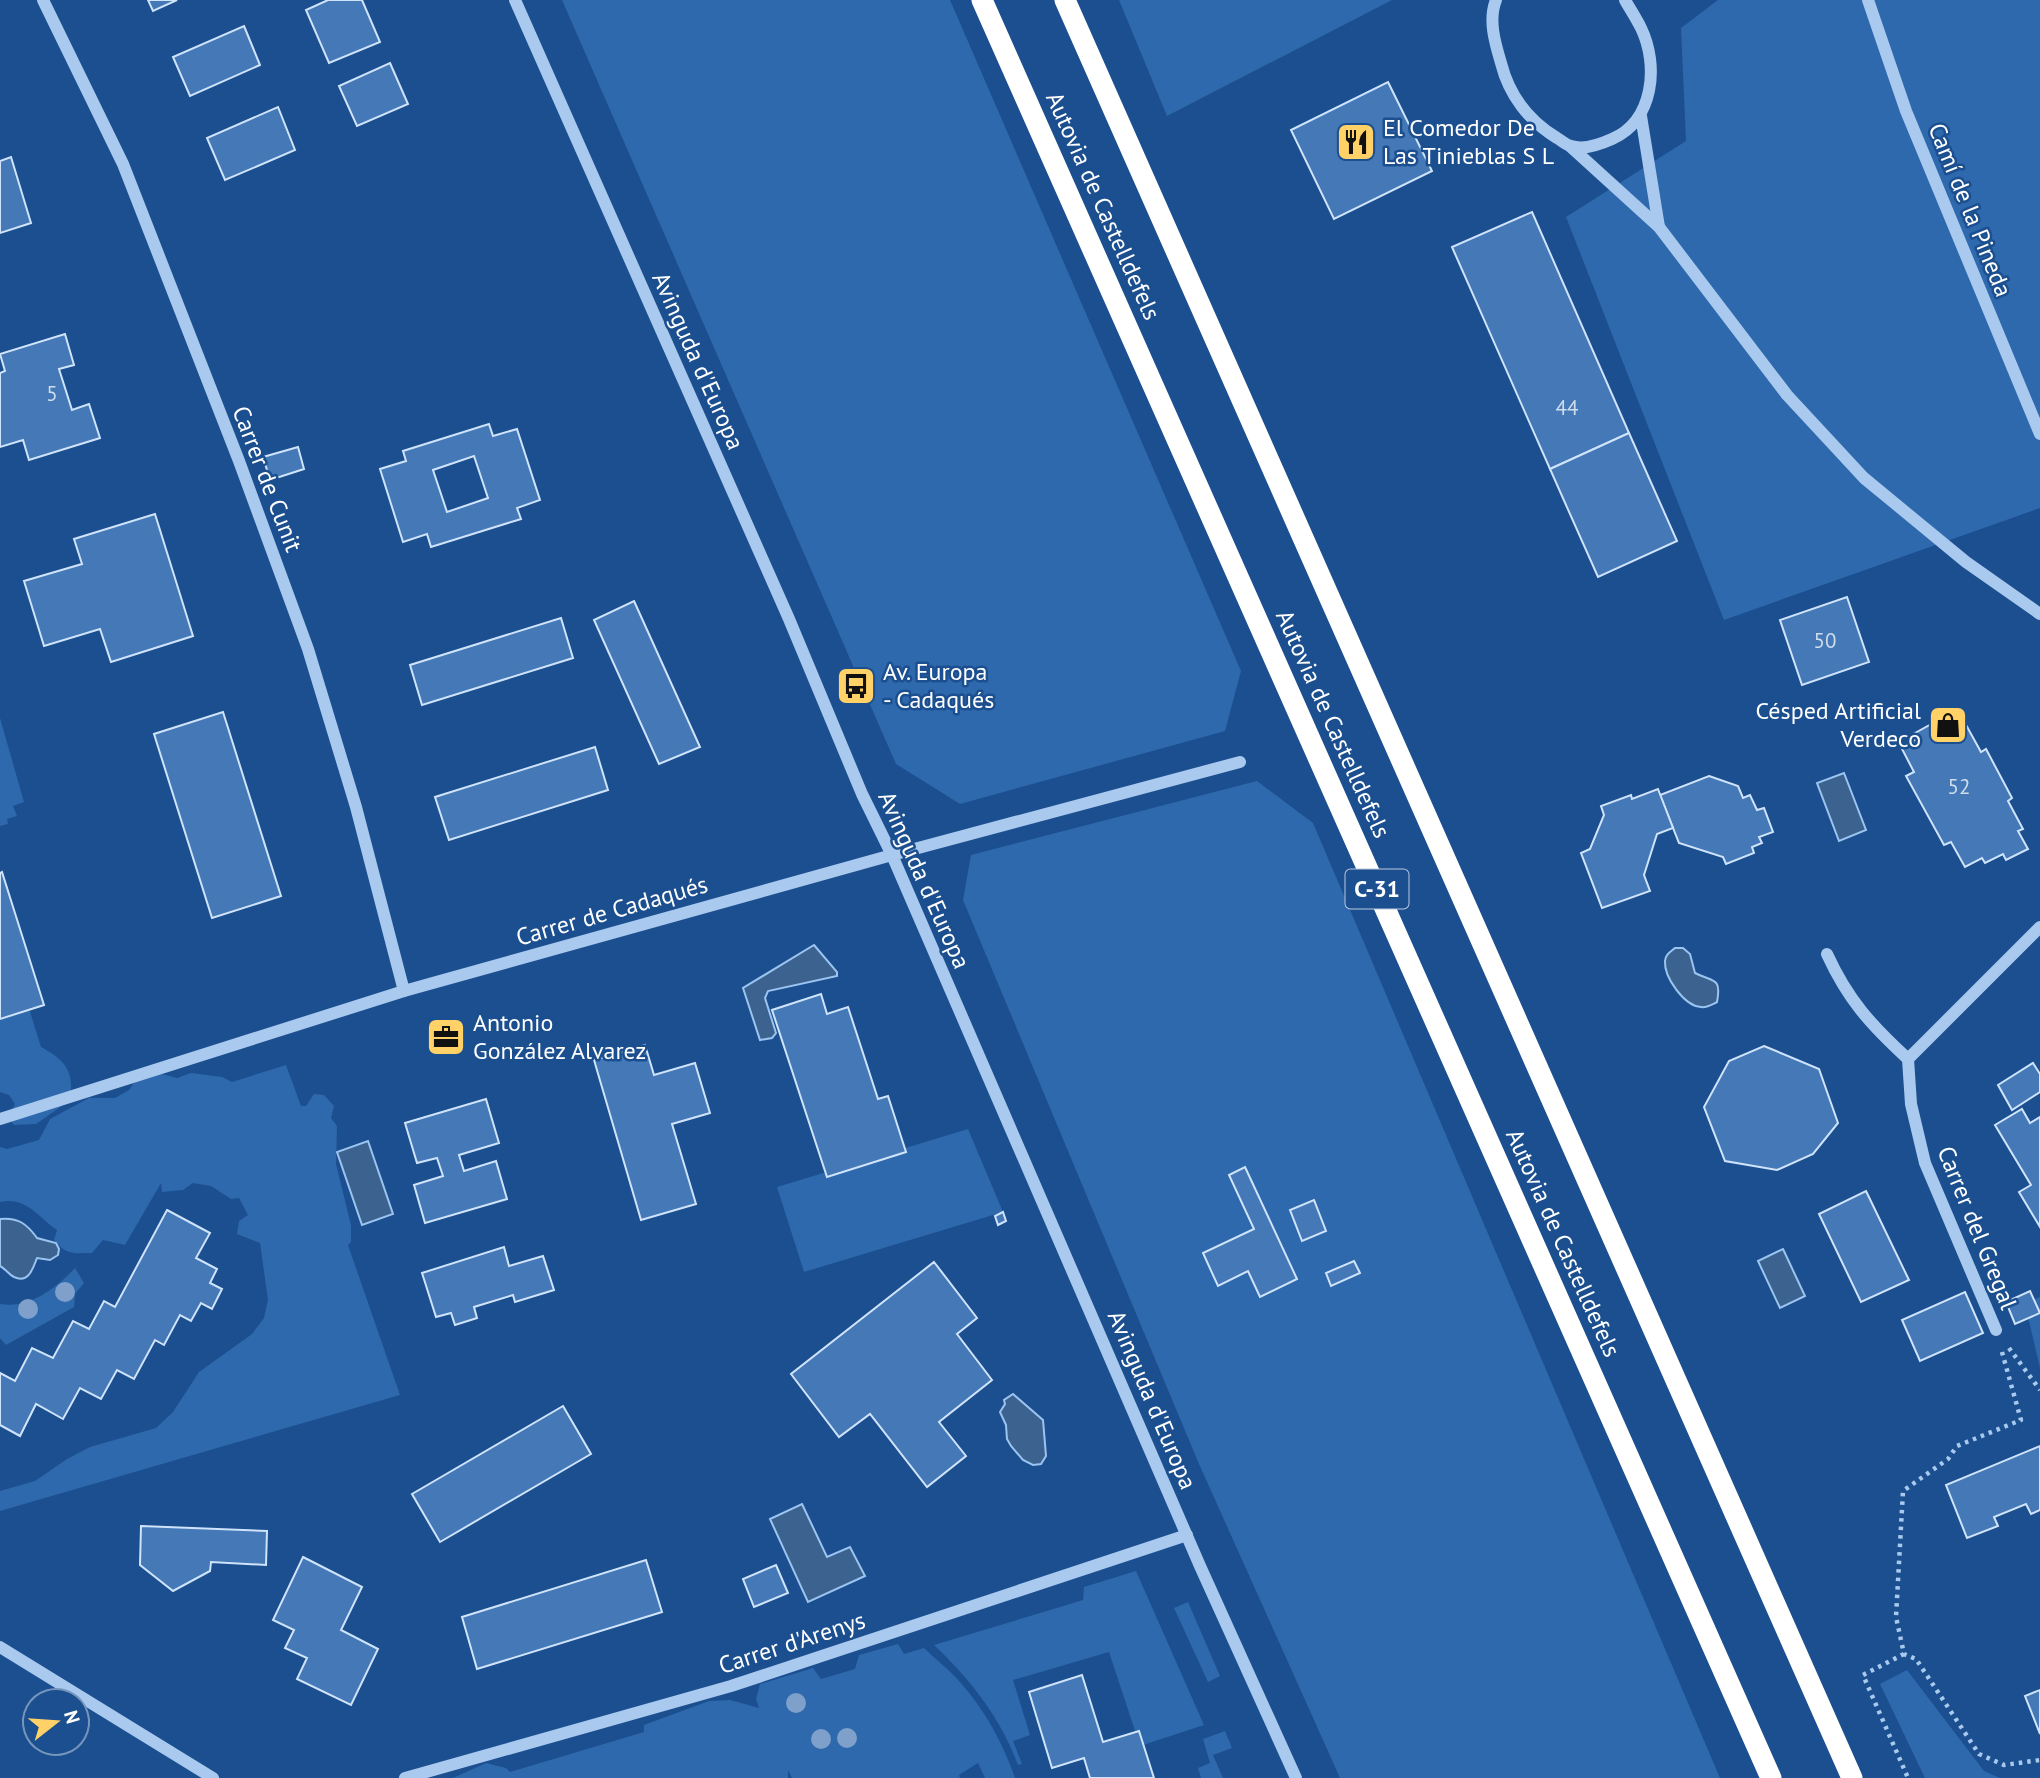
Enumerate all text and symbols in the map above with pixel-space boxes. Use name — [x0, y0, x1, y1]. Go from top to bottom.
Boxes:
street label: Autovia de Castelldefels — [1039, 87, 1168, 325]
place label: El Comedor De Las Tinieblas S L — [1383, 112, 1554, 171]
street label: Camí de la Pineda — [1922, 119, 2019, 301]
restaurant icon: El Comedor De Las Tinieblas S L — [1335, 121, 1377, 163]
street label: Avinguda d'Europa — [645, 267, 752, 454]
house number: 5 — [46, 380, 58, 407]
house number: 44 — [1556, 394, 1578, 421]
street label: Carrer de Cunit — [225, 402, 309, 556]
street label: Autovia de Castelldefels — [1269, 605, 1398, 843]
house number: 50 — [1814, 627, 1836, 654]
place label: Av. Europa - Cadaqués — [883, 656, 994, 715]
bus stop icon: Av. Europa - Cadaqués — [835, 665, 877, 707]
place label: Césped Artificial Verdeco — [1755, 695, 1921, 754]
shop icon: Césped Artificial Verdeco — [1927, 704, 1969, 746]
house number: 52 — [1948, 773, 1970, 800]
street label: Avinguda d'Europa — [871, 786, 978, 973]
street label: Carrer de Cadaqués — [512, 868, 711, 953]
road number: C-31 — [1346, 870, 1408, 908]
place label: Antonio González Alvarez — [473, 1007, 646, 1066]
office icon: Antonio González Alvarez — [425, 1016, 467, 1058]
street label: Autovia de Castelldefels — [1499, 1124, 1628, 1362]
street label: Carrer del Gregal — [1931, 1142, 2024, 1314]
street label: Avinguda d'Europa — [1101, 1306, 1204, 1494]
street label: Carrer d'Arenys — [715, 1604, 869, 1681]
north arrow — [21, 1687, 91, 1757]
text: N — [59, 1708, 86, 1727]

